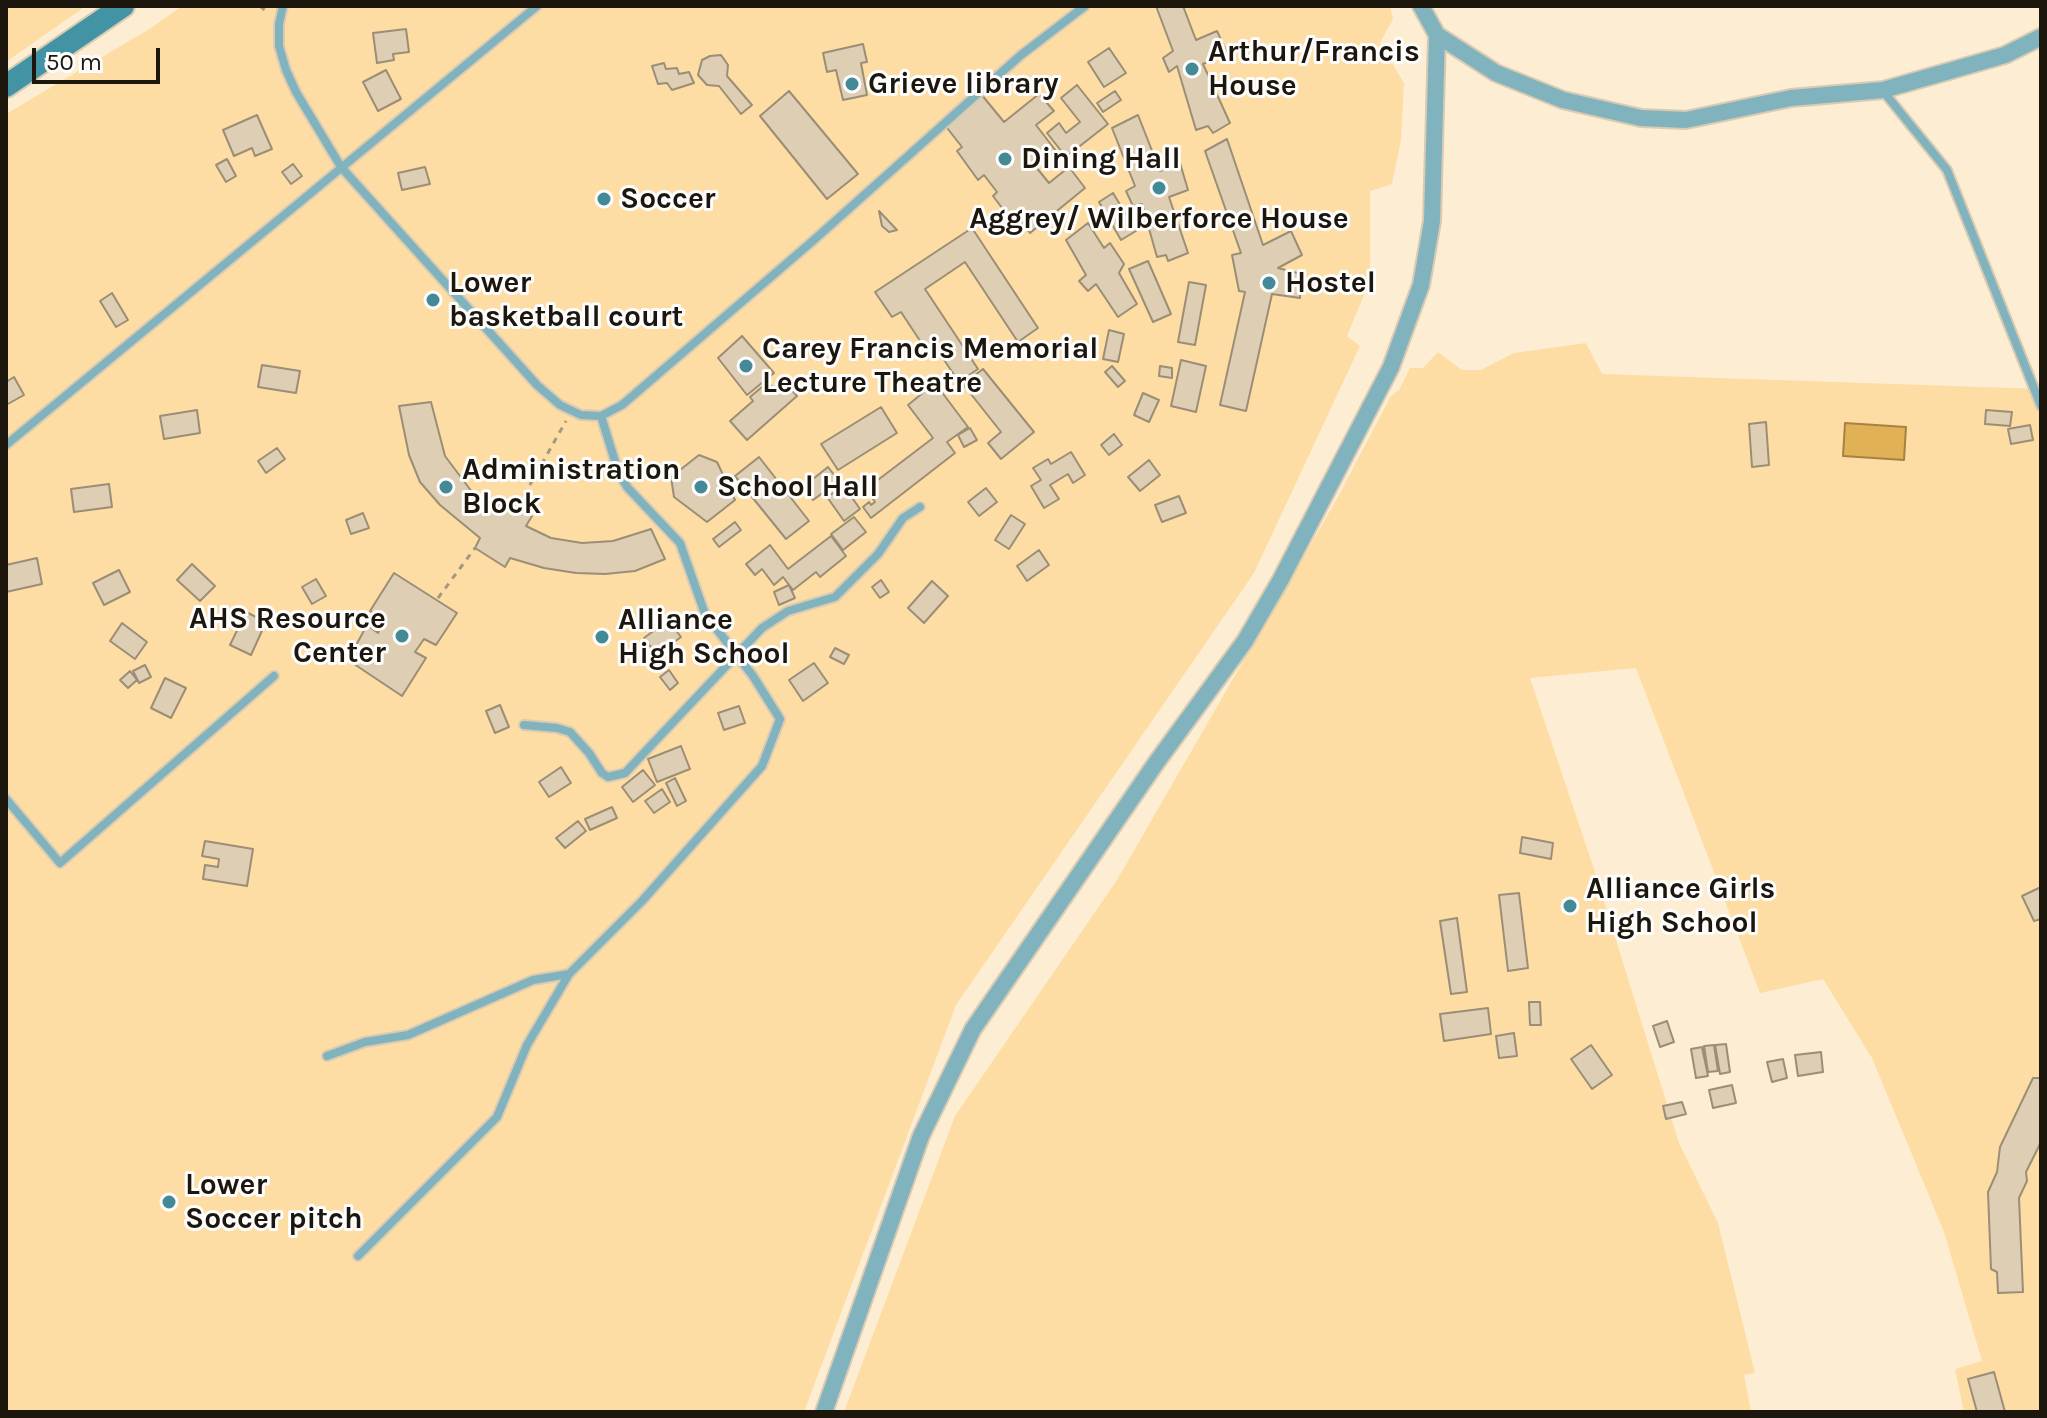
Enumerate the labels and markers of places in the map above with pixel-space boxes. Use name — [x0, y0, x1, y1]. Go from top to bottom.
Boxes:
place label: Arthur/Francis House — [1208, 34, 1420, 104]
marker: Arthur/Francis House — [1183, 60, 1201, 78]
place label: Grieve library — [868, 66, 1058, 102]
marker: Grieve library — [843, 75, 861, 93]
place label: Dining Hall — [1021, 141, 1181, 177]
marker: Dining Hall — [996, 150, 1014, 168]
marker: Aggrey/ Wilberforce House — [1150, 179, 1168, 197]
place label: Soccer — [620, 181, 716, 217]
marker: Soccer — [595, 190, 613, 208]
place label: Aggrey/ Wilberforce House — [969, 201, 1349, 237]
place label: Lower basketball court — [449, 265, 683, 336]
place label: Hostel — [1285, 265, 1376, 301]
marker: Hostel — [1260, 274, 1278, 292]
marker: Lower basketball court — [424, 291, 442, 309]
place label: Carey Francis Memorial Lecture Theatre — [762, 331, 1098, 402]
marker: Carey Francis Memorial Lecture Theatre — [737, 357, 755, 375]
place label: Administration Block — [462, 452, 680, 522]
place label: School Hall — [717, 469, 878, 505]
marker: Administration Block — [437, 478, 455, 496]
marker: School Hall — [692, 478, 710, 496]
place label: AHS Resource Center — [189, 601, 386, 672]
place label: Alliance High School — [618, 602, 790, 672]
marker: AHS Resource Center — [393, 627, 411, 645]
marker: Alliance High School — [593, 628, 611, 646]
place label: Alliance Girls High School — [1586, 871, 1775, 942]
marker: Alliance Girls High School — [1561, 897, 1579, 915]
place label: Lower Soccer pitch — [185, 1167, 363, 1238]
marker: Lower Soccer pitch — [160, 1193, 178, 1211]

